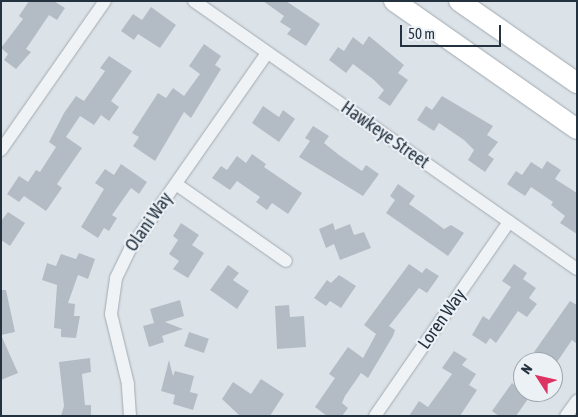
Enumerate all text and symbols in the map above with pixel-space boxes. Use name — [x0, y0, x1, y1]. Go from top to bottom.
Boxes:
scale bar — [403, 15, 504, 47]
text: 50 m — [408, 25, 435, 42]
street label: Hawkeye Street — [337, 97, 433, 173]
street label: Olani Way — [121, 188, 177, 256]
street label: Loren Way — [414, 285, 470, 353]
north arrow — [513, 352, 563, 402]
text: N — [518, 361, 535, 377]

